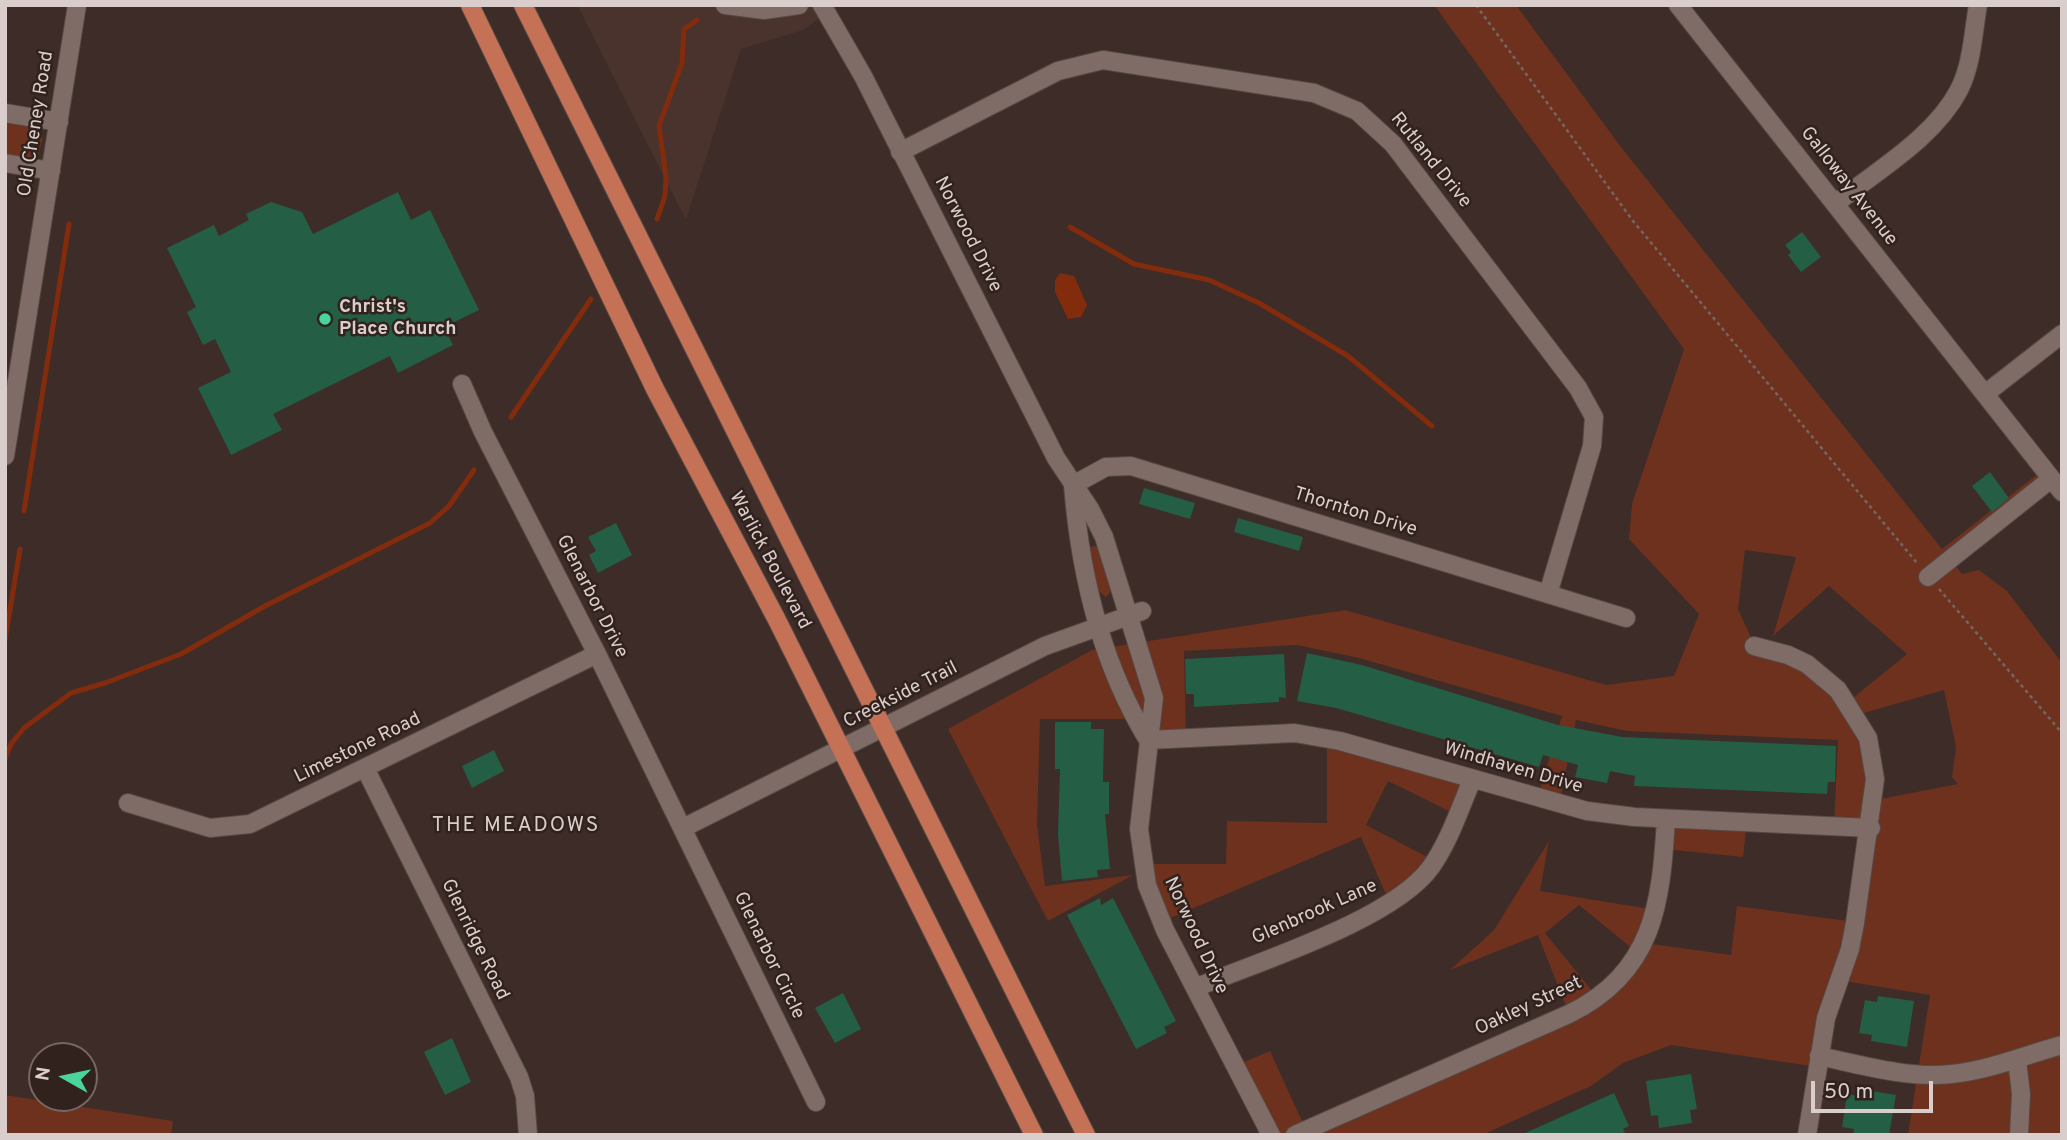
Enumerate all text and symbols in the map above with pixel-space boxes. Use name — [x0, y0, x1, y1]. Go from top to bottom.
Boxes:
street label: Old Cheney Road — [14, 50, 60, 198]
street label: Rutland Drive — [1385, 109, 1475, 213]
street label: Galloway Avenue — [1794, 123, 1902, 251]
street label: Norwood Drive — [928, 173, 1006, 297]
place label: Christ's Place Church — [339, 297, 457, 341]
marker: Christ's Place Church — [317, 311, 333, 327]
street label: Thornton Drive — [1290, 483, 1420, 543]
street label: Warlick Boulevard — [723, 488, 815, 634]
street label: Glenarbor Drive — [550, 532, 632, 662]
street label: Creekside Trail — [840, 657, 962, 735]
street label: Limestone Road — [291, 709, 425, 789]
street label: Windhaven Drive — [1441, 738, 1585, 800]
district label: THE MEADOWS — [433, 814, 599, 840]
street label: Norwood Drive — [1158, 874, 1232, 998]
street label: Glenbrook Lane — [1249, 875, 1381, 951]
street label: Glenridge Road — [435, 876, 513, 1004]
street label: Glenarbor Circle — [727, 889, 809, 1023]
street label: Oakley Street — [1472, 972, 1586, 1042]
north arrow — [28, 1042, 98, 1112]
text: N — [31, 1065, 57, 1083]
scale bar — [1815, 1066, 1938, 1110]
text: 50 m — [1824, 1079, 1873, 1106]

